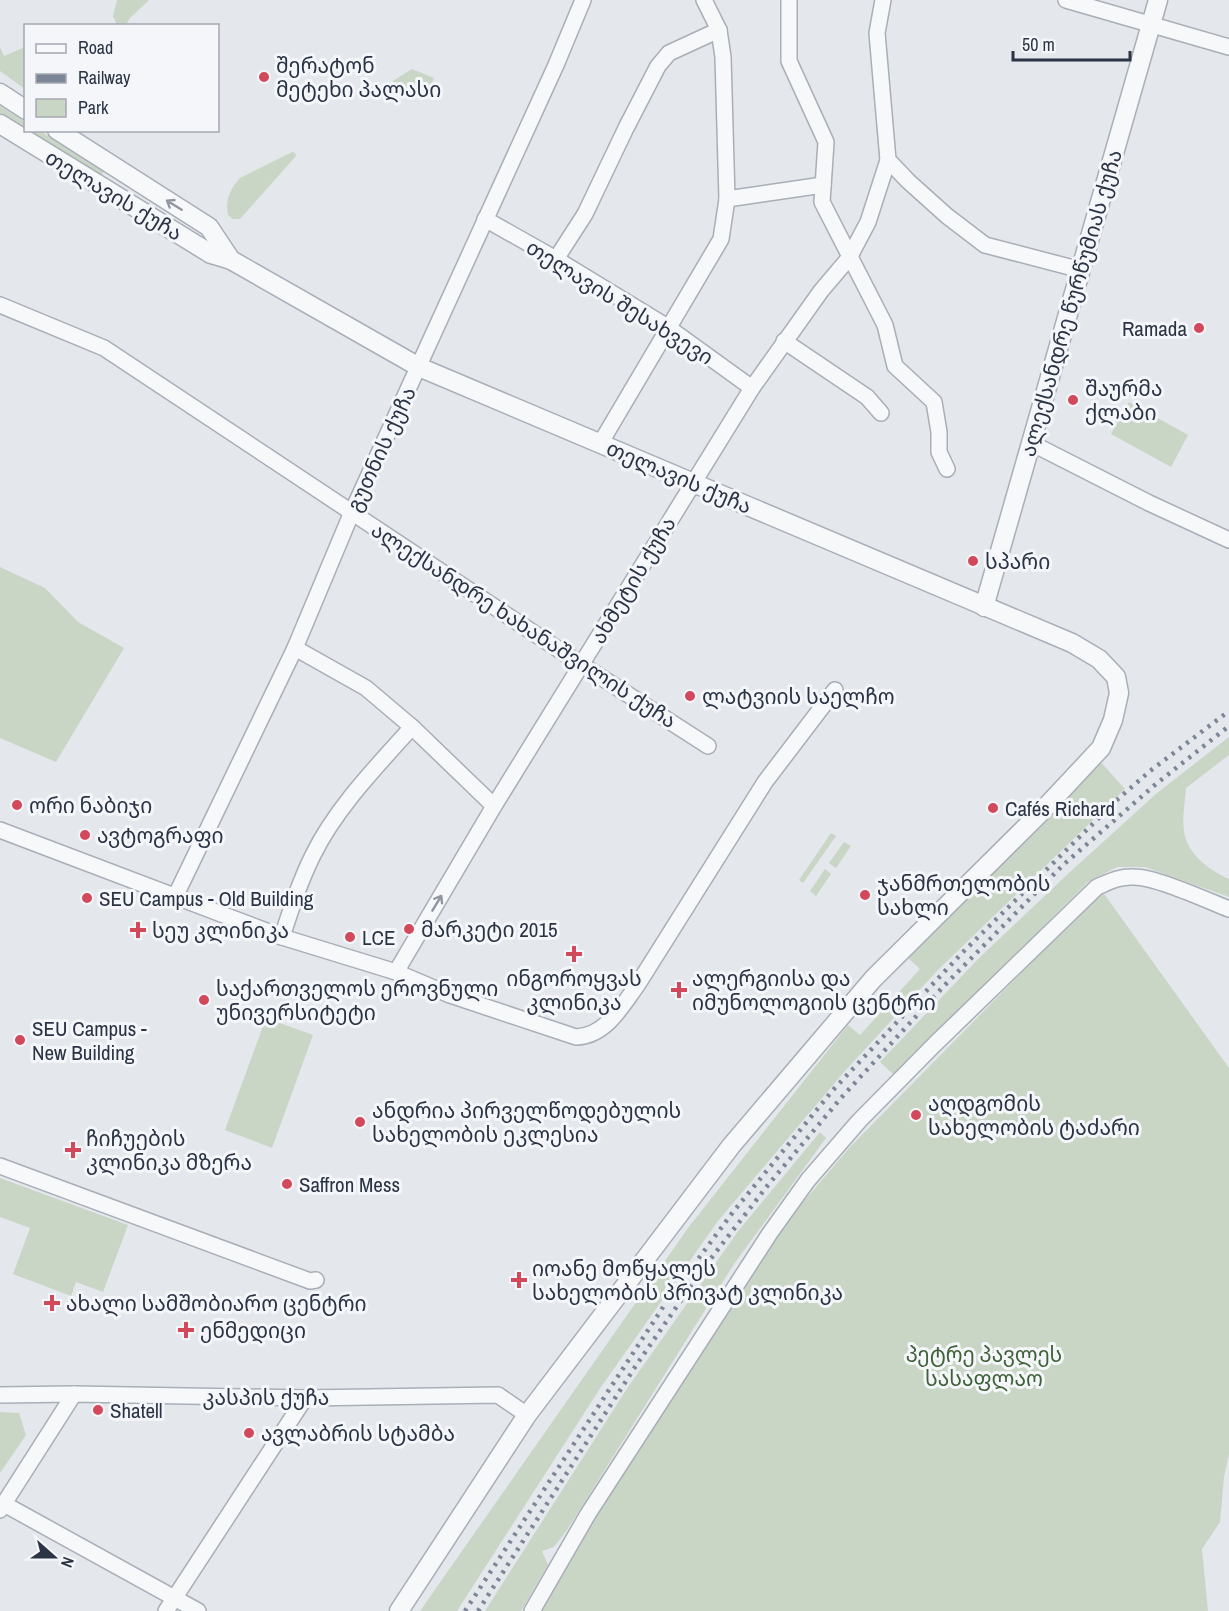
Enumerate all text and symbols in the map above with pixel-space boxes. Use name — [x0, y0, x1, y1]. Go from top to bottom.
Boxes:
legend — [24, 24, 219, 132]
scale bar — [1013, 24, 1130, 62]
text: 50 m — [1022, 32, 1055, 57]
text: Road — [78, 35, 113, 60]
place label: შერატონ მეტეხი პალასი — [276, 51, 441, 104]
text: Railway — [78, 65, 131, 90]
marker: შერატონ მეტეხი პალასი — [257, 70, 271, 84]
text: Park — [78, 95, 109, 120]
street label: თელავის ქუჩა — [40, 143, 188, 247]
street label: ალექსანდრე წურწუმიას ქუჩა — [1013, 146, 1129, 460]
one-way arrow — [166, 199, 183, 211]
street label: თელავის შესახვევი — [521, 232, 719, 372]
place label: Ramada — [1122, 314, 1187, 343]
marker: Ramada — [1192, 321, 1206, 335]
place label: შაურმა ქლაბი — [1085, 374, 1163, 427]
street label: გუთნის ქუჩა — [339, 382, 423, 516]
marker: შაურმა ქლაბი — [1066, 393, 1080, 407]
street label: თელავის ქუჩა — [602, 433, 756, 521]
street label: ახმეტის ქუჩა — [584, 511, 682, 649]
street label: ალექსანდრე ხახანაშვილის ქუჩა — [366, 515, 682, 735]
place label: სპარი — [985, 547, 1050, 576]
marker: სპარი — [966, 554, 980, 568]
place label: ლატვიის საელჩო — [702, 682, 895, 711]
marker: ლატვიის საელჩო — [683, 689, 697, 703]
place label: ორი ნაბიჯი — [29, 791, 152, 820]
place label: Cafés Richard — [1005, 794, 1115, 823]
marker: ორი ნაბიჯი — [10, 798, 24, 812]
marker: Cafés Richard — [986, 801, 1000, 815]
place label: ავტოგრაფი — [97, 821, 224, 850]
marker: ავტოგრაფი — [78, 828, 92, 842]
place label: ჯანმრთელობის სახლი — [877, 869, 1051, 922]
place label: SEU Campus - Old Building — [99, 884, 314, 913]
marker: ჯანმრთელობის სახლი — [858, 888, 872, 902]
marker: SEU Campus - Old Building — [80, 891, 94, 905]
one-way arrow — [431, 895, 443, 912]
place label: მარკეტი 2015 — [421, 915, 558, 944]
place label: სეუ კლინიკა — [152, 916, 289, 945]
marker: სეუ კლინიკა — [129, 921, 147, 939]
marker: მარკეტი 2015 — [402, 922, 416, 936]
place label: LCE — [362, 923, 396, 952]
marker: LCE — [343, 930, 357, 944]
marker: ინგოროყვას კლინიკა — [565, 945, 583, 963]
place label: ინგოროყვას კლინიკა — [506, 964, 642, 1017]
place label: ალერგიისა და იმუნოლოგიის ცენტრი — [692, 964, 936, 1017]
place label: საქართველოს ეროვნული უნივერსიტეტი — [216, 974, 498, 1027]
marker: ალერგიისა და იმუნოლოგიის ცენტრი — [670, 981, 688, 999]
marker: საქართველოს ეროვნული უნივერსიტეტი — [197, 993, 211, 1007]
place label: SEU Campus - New Building — [32, 1014, 147, 1067]
marker: SEU Campus - New Building — [13, 1033, 27, 1047]
place label: აღდგომის სახელობის ტაძარი — [928, 1089, 1140, 1142]
place label: ანდრია პირველწოდებულის სახელობის ეკლესია — [372, 1096, 681, 1149]
marker: აღდგომის სახელობის ტაძარი — [909, 1108, 923, 1122]
marker: ანდრია პირველწოდებულის სახელობის ეკლესია — [353, 1115, 367, 1129]
place label: ჩიჩუების კლინიკა მზერა — [86, 1124, 252, 1177]
marker: ჩიჩუების კლინიკა მზერა — [64, 1141, 82, 1159]
place label: Saffron Mess — [299, 1170, 400, 1199]
marker: Saffron Mess — [280, 1177, 294, 1191]
place label: იოანე მოწყალეს სახელობის პრივატ კლინიკა — [532, 1254, 843, 1307]
marker: იოანე მოწყალეს სახელობის პრივატ კლინიკა — [510, 1271, 528, 1289]
place label: ახალი სამშობიარო ცენტრი — [66, 1289, 367, 1318]
marker: ახალი სამშობიარო ცენტრი — [43, 1294, 61, 1312]
place label: ენმედიცი — [200, 1316, 306, 1345]
marker: ენმედიცი — [177, 1321, 195, 1339]
park label: პეტრე პავლეს სასაფლაო — [906, 1340, 1062, 1393]
street label: კასპის ქუჩა — [203, 1383, 329, 1412]
place label: Shatell — [110, 1396, 163, 1425]
marker: Shatell — [91, 1403, 105, 1417]
place label: ავლაბრის სტამბა — [261, 1419, 455, 1448]
marker: ავლაბრის სტამბა — [242, 1426, 256, 1440]
north arrow — [24, 1527, 84, 1587]
text: N — [56, 1554, 80, 1571]

